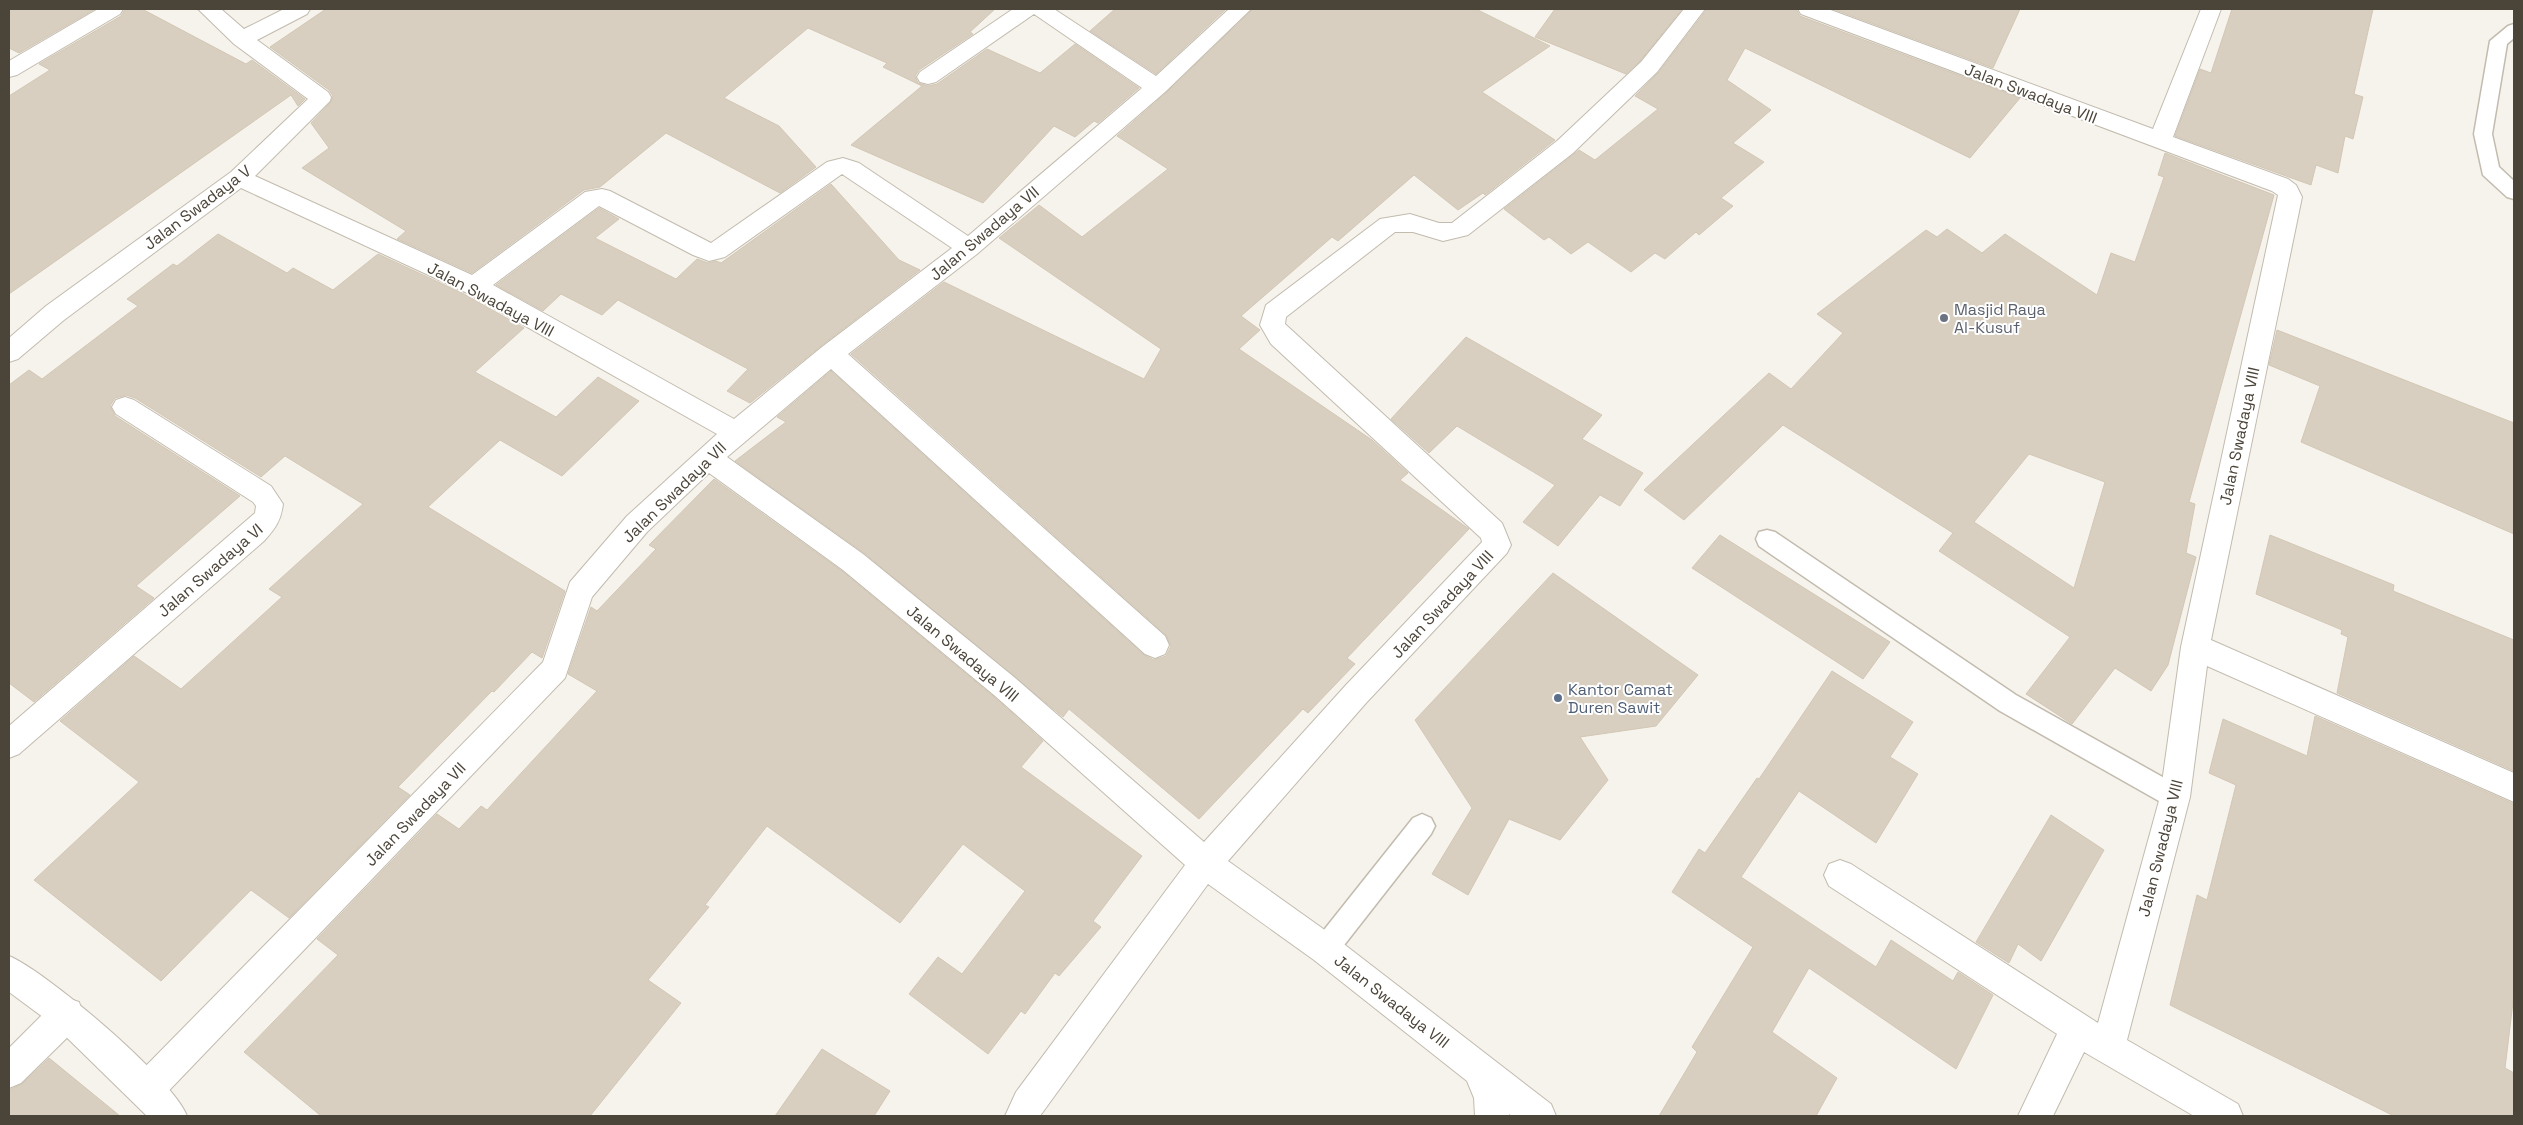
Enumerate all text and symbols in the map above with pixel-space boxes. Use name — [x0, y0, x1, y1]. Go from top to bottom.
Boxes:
street label: Jalan Swadaya VIII — [1961, 58, 2100, 128]
street label: Jalan Swadaya V — [140, 160, 255, 255]
street label: Jalan Swadaya VII — [925, 181, 1043, 285]
street label: Jalan Swadaya VIII — [424, 257, 558, 342]
place label: Masjid Raya Al-Kusuf — [1954, 299, 2046, 338]
marker: Masjid Raya Al-Kusuf — [1938, 312, 1950, 324]
street label: Jalan Swadaya VIII — [2215, 365, 2264, 507]
street label: Jalan Swadaya VII — [618, 437, 731, 547]
street label: Jalan Swadaya VI — [153, 519, 267, 622]
street label: Jalan Swadaya VIII — [1387, 546, 1498, 663]
street label: Jalan Swadaya VIII — [902, 600, 1023, 707]
place label: Kantor Camat Duren Sawit — [1568, 679, 1673, 718]
marker: Kantor Camat Duren Sawit — [1552, 692, 1564, 704]
street label: Jalan Swadaya VII — [360, 758, 470, 871]
street label: Jalan Swadaya VIII — [2133, 777, 2188, 919]
street label: Jalan Swadaya VIII — [1330, 950, 1454, 1053]

